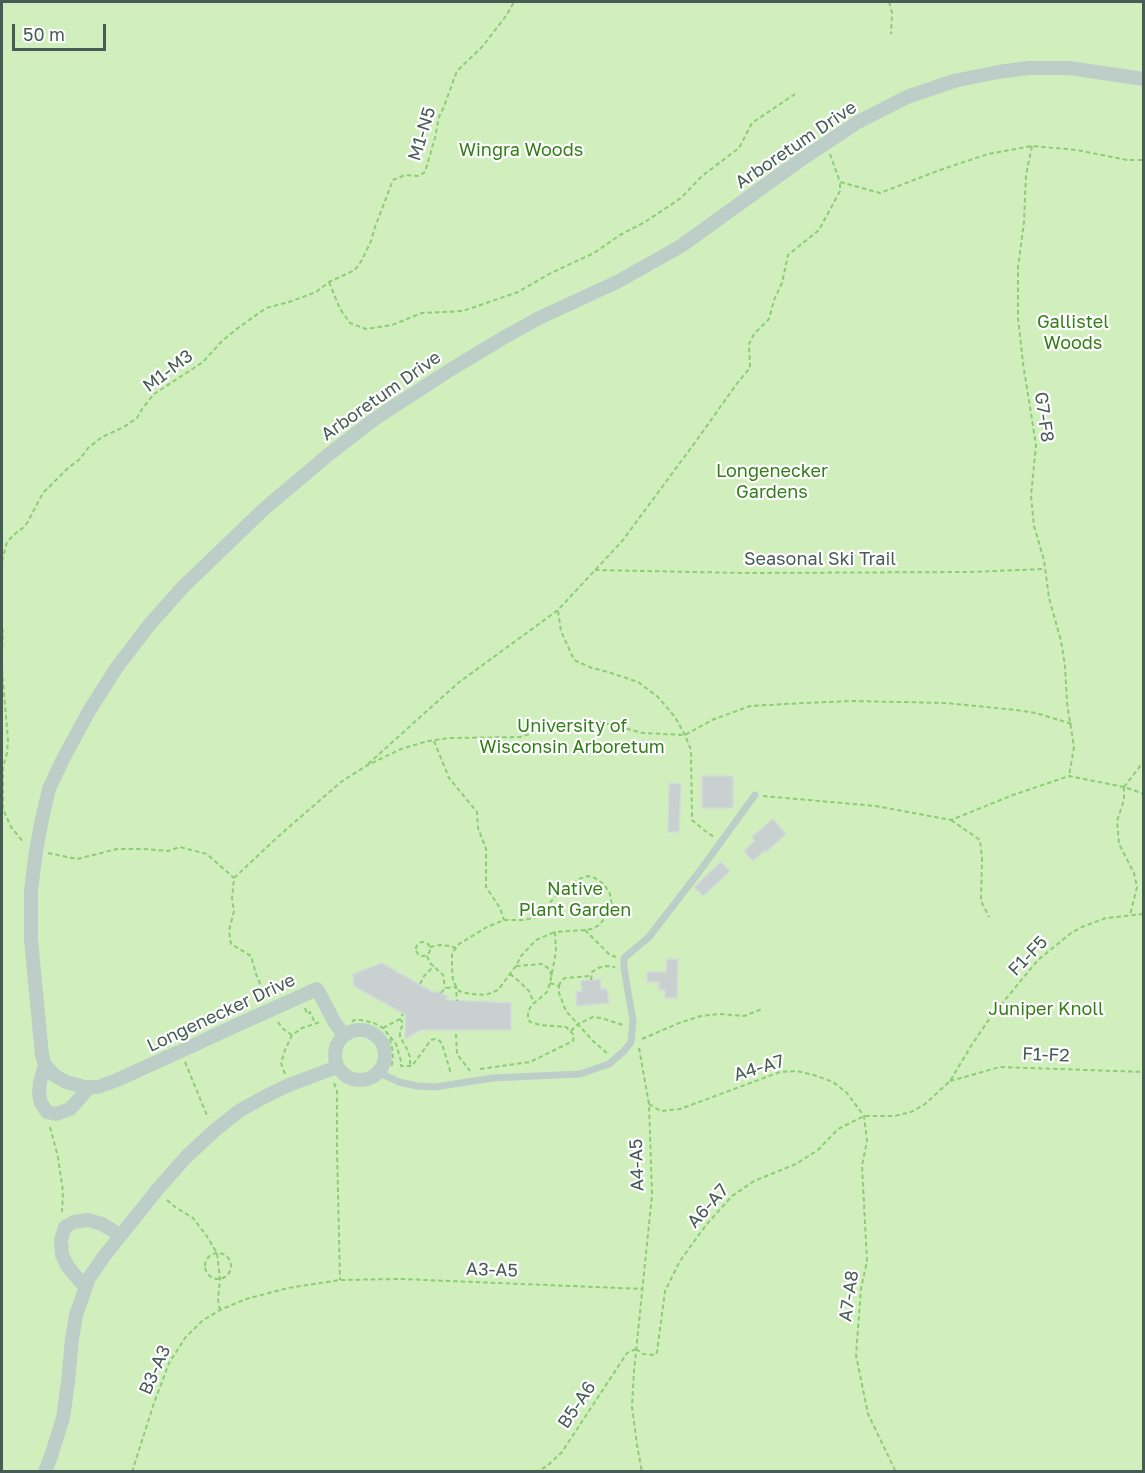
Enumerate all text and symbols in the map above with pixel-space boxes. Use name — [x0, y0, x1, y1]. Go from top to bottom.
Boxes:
scale bar — [15, 12, 110, 50]
text: 50 m — [23, 23, 65, 45]
street label: Arboretum Drive — [731, 97, 861, 193]
street label: M1-N5 — [404, 104, 440, 164]
park label: Wingra Woods — [459, 139, 583, 161]
park label: Gallistel Woods — [1037, 311, 1109, 354]
street label: M1-M3 — [139, 345, 197, 397]
street label: Arboretum Drive — [317, 347, 445, 445]
street label: G7-F8 — [1030, 390, 1058, 444]
park label: Longenecker Gardens — [716, 460, 828, 502]
street label: Seasonal Ski Trail — [744, 548, 896, 570]
park label: University of Wisconsin Arboretum — [479, 715, 665, 758]
park label: Native Plant Garden — [519, 878, 631, 920]
street label: F1-F5 — [1004, 931, 1052, 981]
street label: Longenecker Drive — [143, 969, 299, 1057]
park label: Juniper Knoll — [988, 998, 1104, 1020]
street label: F1-F2 — [1022, 1043, 1070, 1067]
street label: A4-A7 — [731, 1050, 787, 1086]
street label: A4-A5 — [625, 1138, 649, 1192]
street label: A6-A7 — [683, 1180, 733, 1232]
street label: A3-A5 — [466, 1258, 518, 1282]
street label: A7-A8 — [835, 1269, 863, 1323]
street label: B3-A3 — [135, 1342, 175, 1398]
street label: B5-A6 — [553, 1377, 601, 1433]

